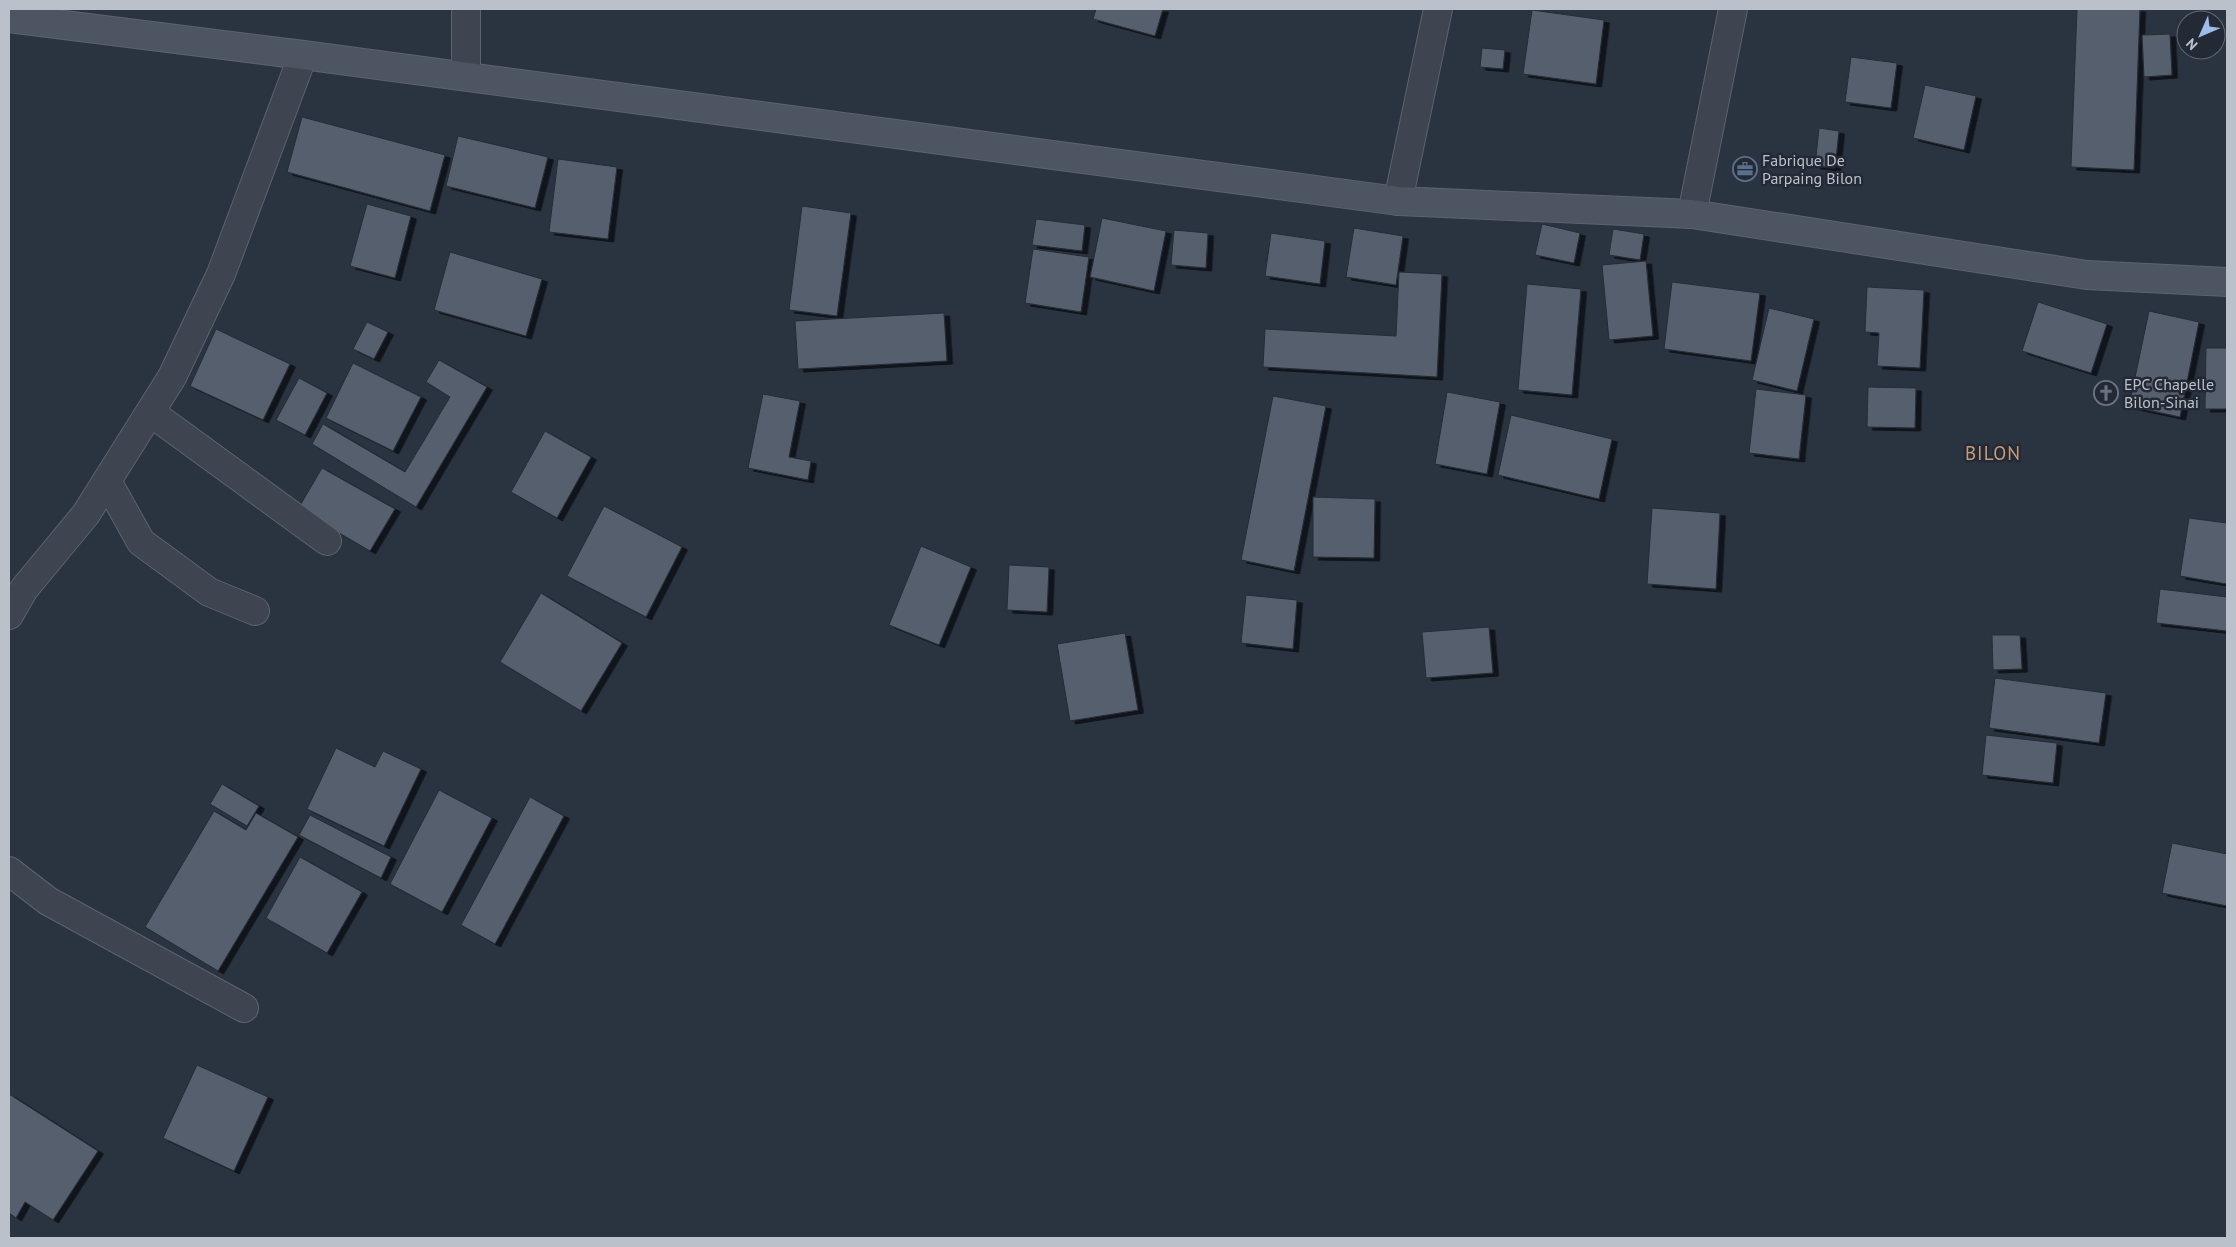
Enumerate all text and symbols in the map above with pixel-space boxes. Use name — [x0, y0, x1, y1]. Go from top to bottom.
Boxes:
north arrow — [2176, 10, 2226, 60]
text: N — [2182, 35, 2201, 54]
place label: Fabrique De Parpaing Bilon — [1762, 150, 1862, 188]
office icon: Fabrique De Parpaing Bilon — [1732, 156, 1758, 182]
place label: EPC Chapelle Bilon-Sinai — [2124, 374, 2214, 412]
church icon: EPC Chapelle Bilon-Sinai — [2093, 380, 2119, 406]
district label: BILON — [1965, 441, 2021, 465]

